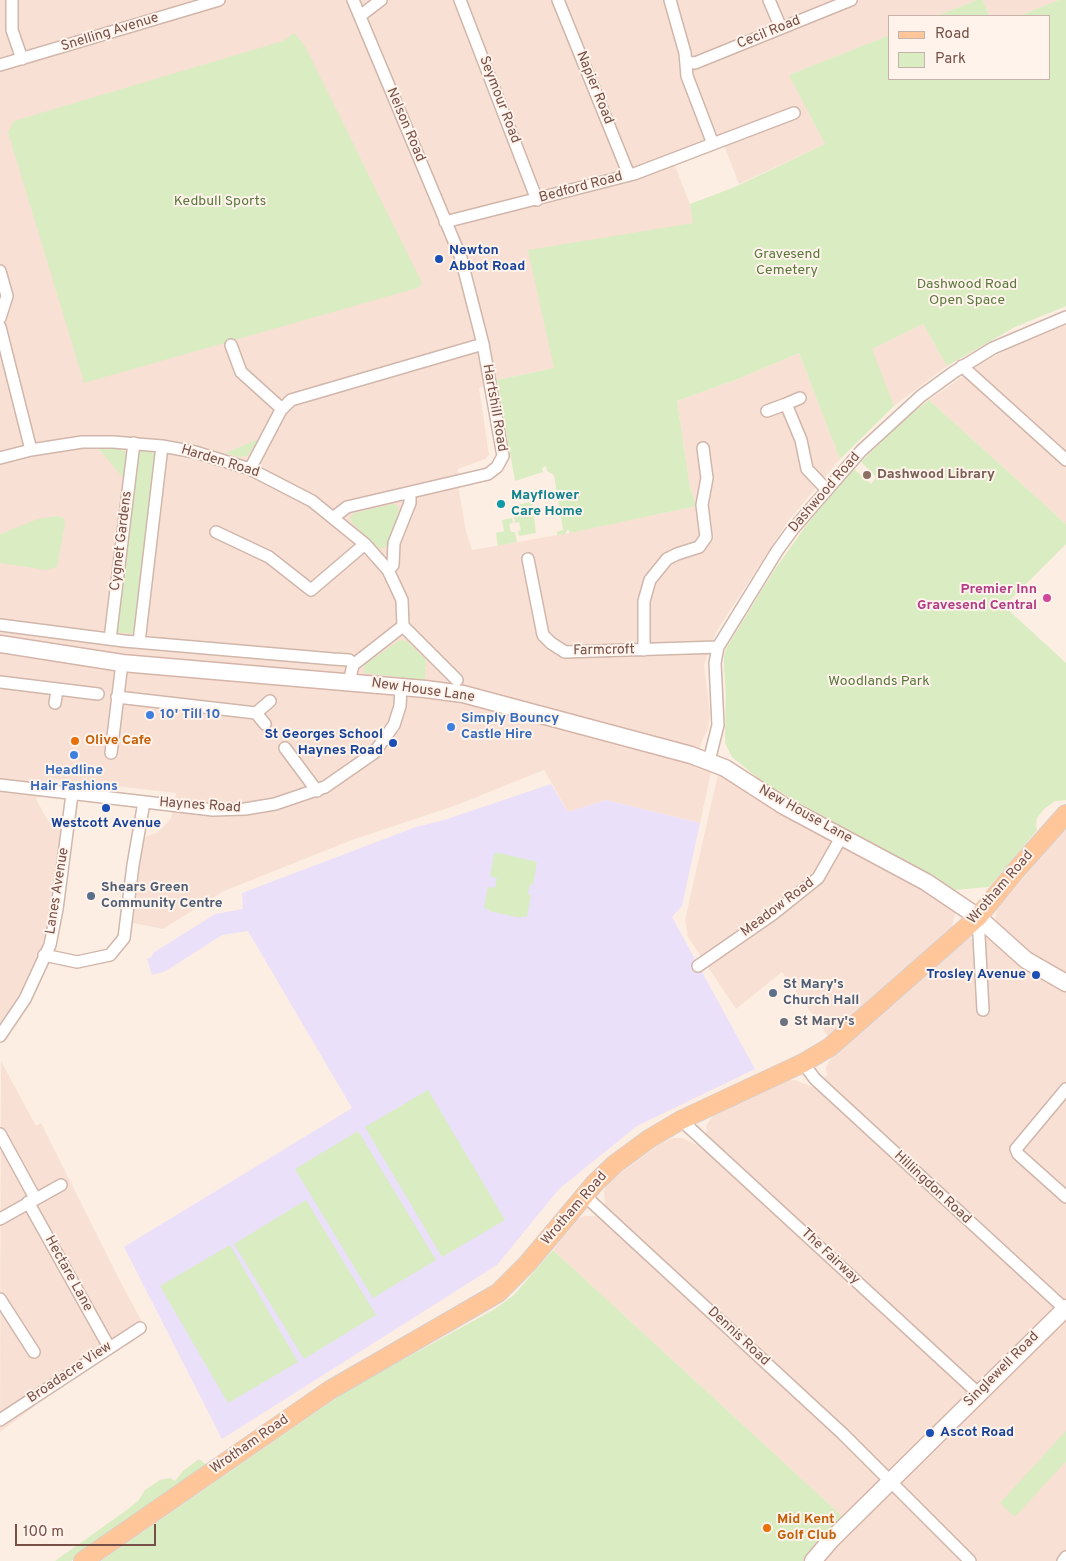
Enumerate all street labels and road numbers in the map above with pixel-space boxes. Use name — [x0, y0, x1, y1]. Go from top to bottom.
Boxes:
street label: Snelling Avenue — [59, 10, 161, 56]
street label: Cecil Road — [735, 13, 803, 53]
street label: Napier Road — [572, 49, 616, 127]
street label: Seymour Road — [475, 54, 523, 146]
street label: Nelson Road — [382, 85, 428, 165]
street label: Bedford Road — [537, 169, 625, 207]
street label: Hartshill Road — [478, 363, 510, 453]
street label: Harden Road — [179, 442, 261, 482]
street label: Dashwood Road — [786, 450, 864, 536]
street label: Cygnet Gardens — [108, 490, 136, 592]
street label: Farmcroft — [573, 642, 635, 660]
street label: New House Lane — [370, 675, 476, 707]
street label: New House Lane — [755, 782, 855, 848]
street label: Haynes Road — [159, 795, 241, 817]
street label: Lanes Avenue — [43, 846, 73, 936]
street label: Wrotham Road — [965, 848, 1037, 928]
street label: Meadow Road — [738, 875, 818, 941]
street label: Hillingdon Road — [890, 1148, 974, 1228]
street label: Wrotham Road — [539, 1169, 611, 1249]
street label: The Fairway — [797, 1225, 863, 1289]
street label: Hectare Lane — [40, 1233, 96, 1315]
street label: Dennis Road — [703, 1304, 773, 1370]
street label: Singlewell Road — [961, 1329, 1043, 1411]
street label: Broadacre View — [25, 1339, 115, 1407]
street label: Wrotham Road — [208, 1412, 292, 1478]

